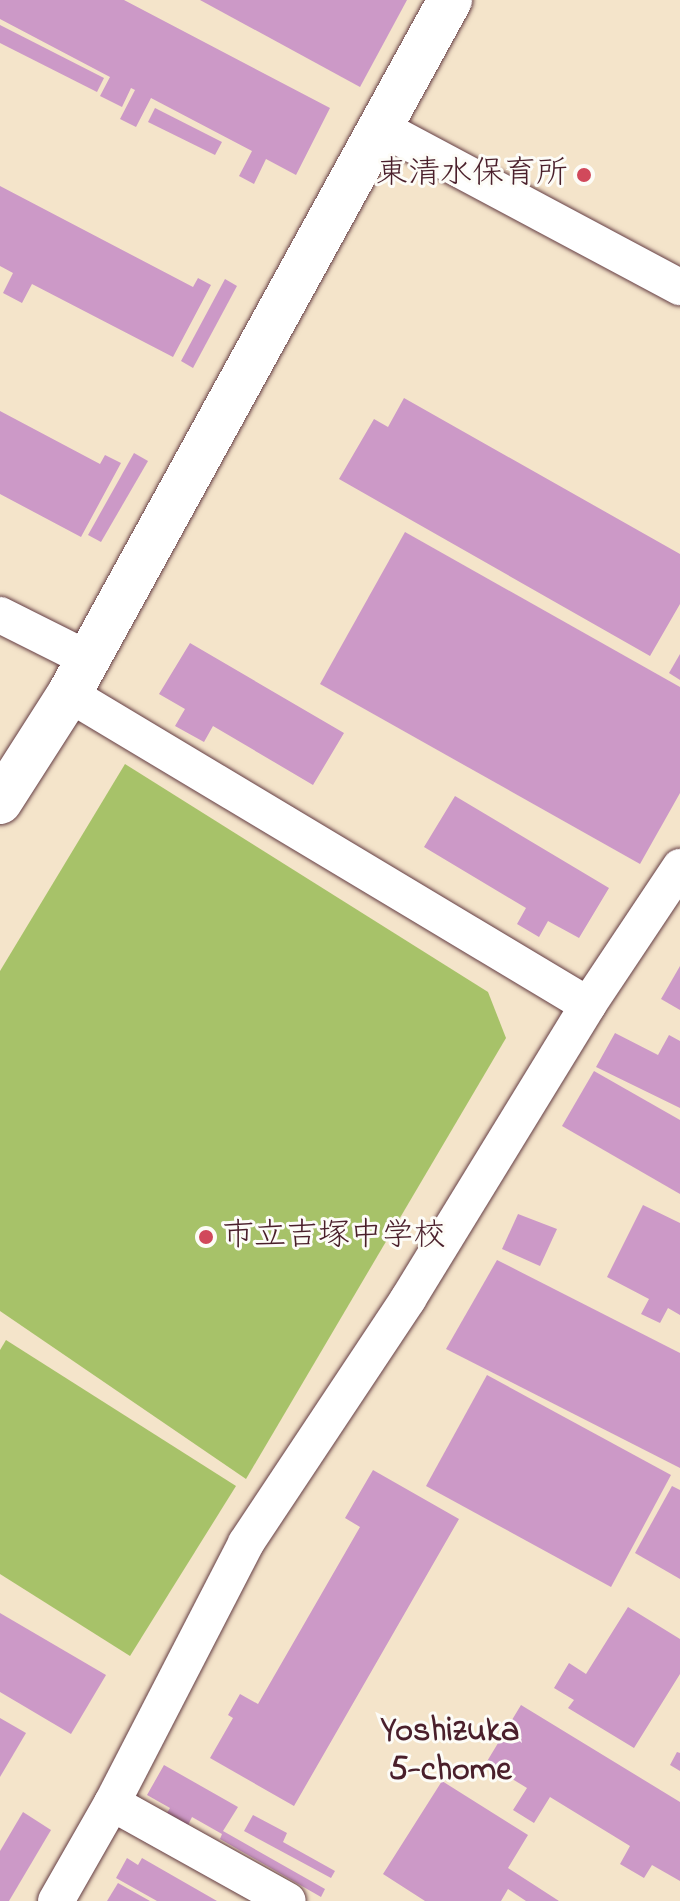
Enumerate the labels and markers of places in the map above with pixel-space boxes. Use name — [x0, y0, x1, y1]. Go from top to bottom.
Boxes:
place label: 東清水保育所 — [376, 156, 568, 194]
marker: 東清水保育所 — [575, 166, 593, 184]
place label: 市立吉塚中学校 — [222, 1218, 446, 1256]
marker: 市立吉塚中学校 — [197, 1228, 215, 1246]

